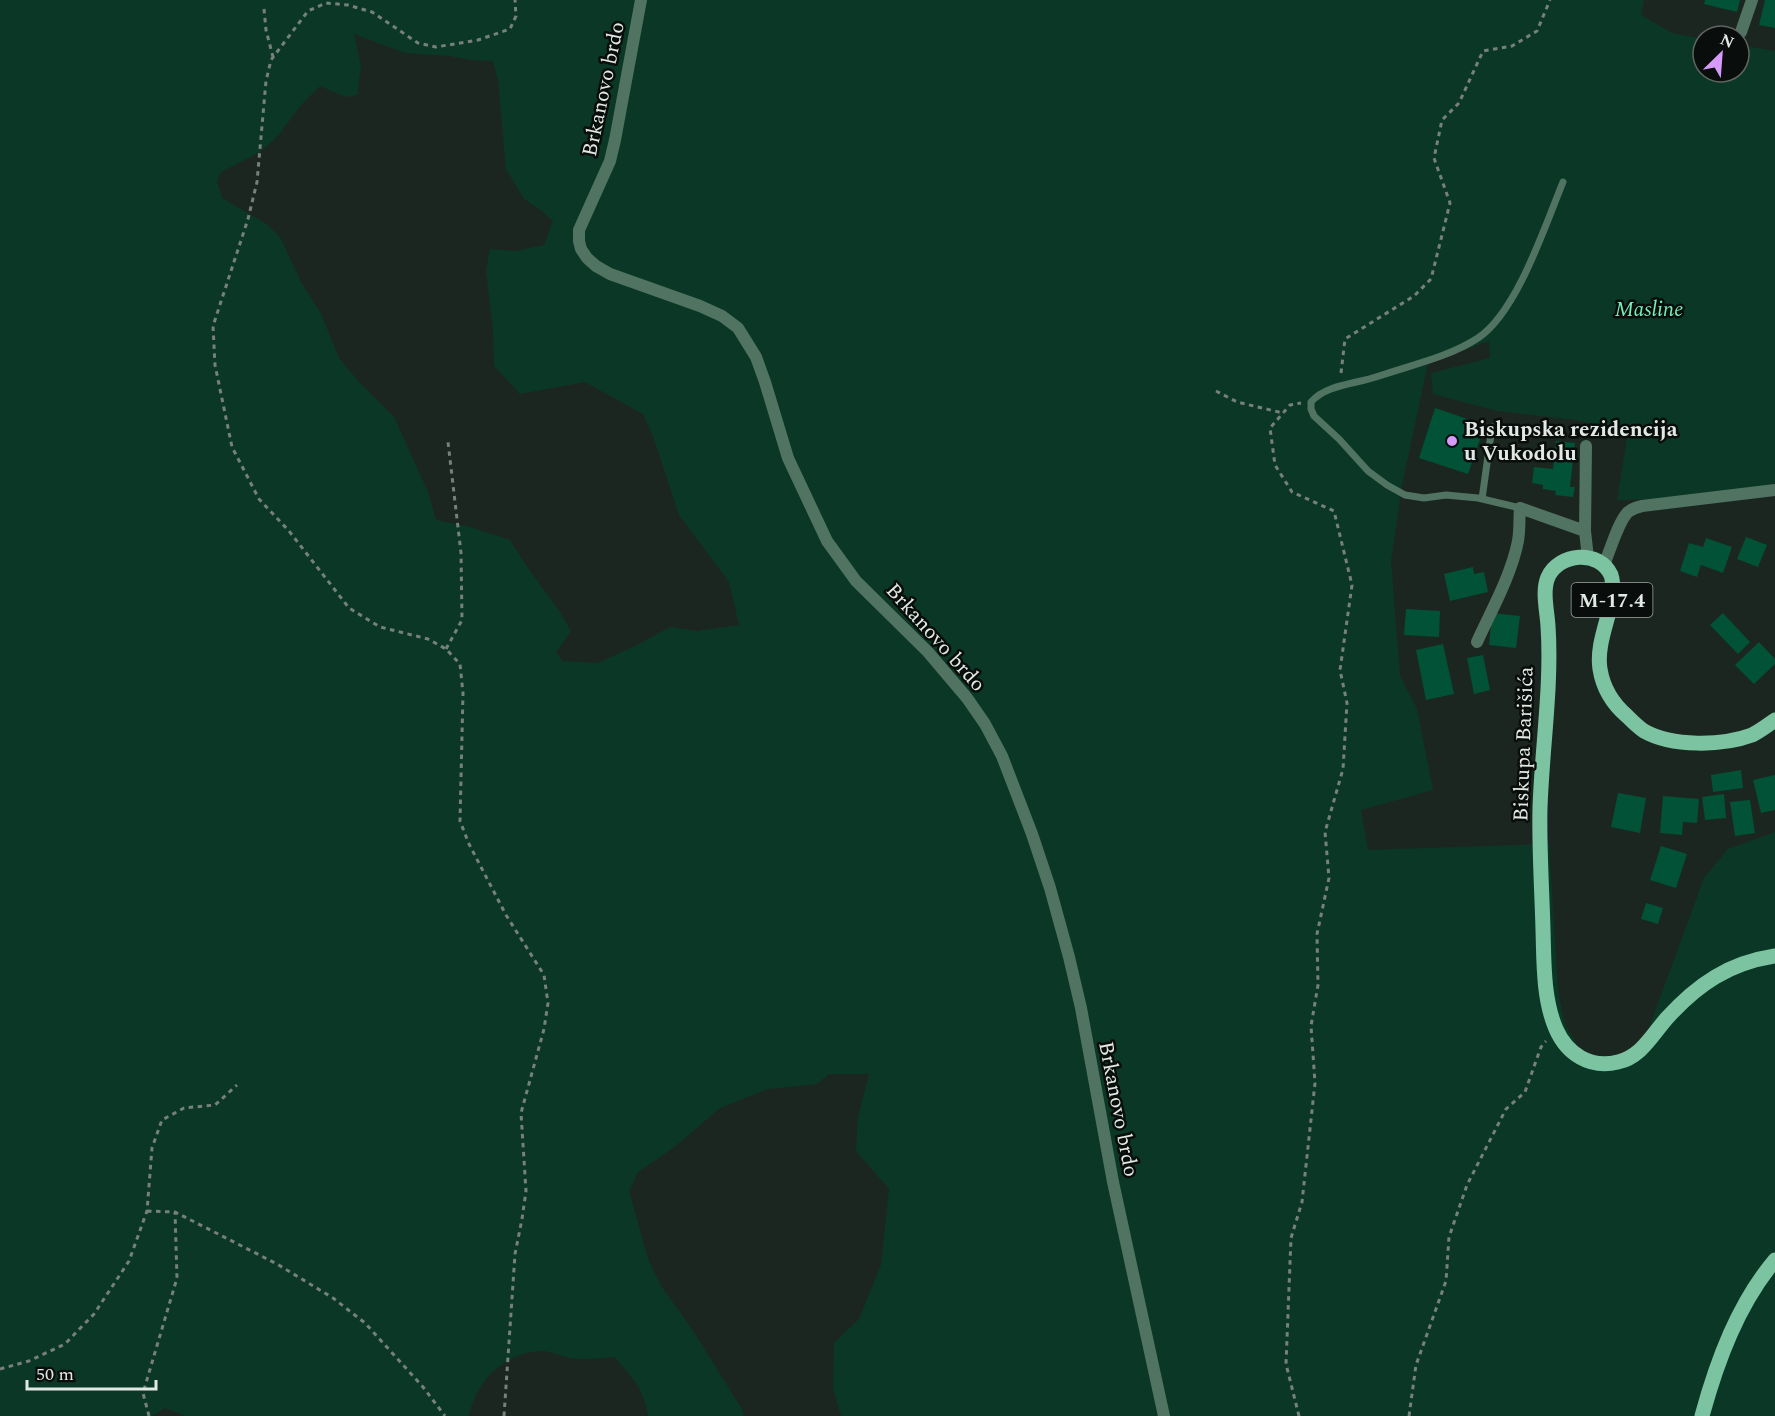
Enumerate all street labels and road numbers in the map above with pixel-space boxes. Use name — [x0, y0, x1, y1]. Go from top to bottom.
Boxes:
street label: Brkanovo brdo — [574, 19, 634, 160]
street label: Brkanovo brdo — [877, 576, 993, 699]
road number: M-17.4 — [1572, 583, 1652, 617]
street label: Biskupa Barišića — [1505, 665, 1543, 822]
street label: Brkanovo brdo — [1089, 1039, 1147, 1180]

